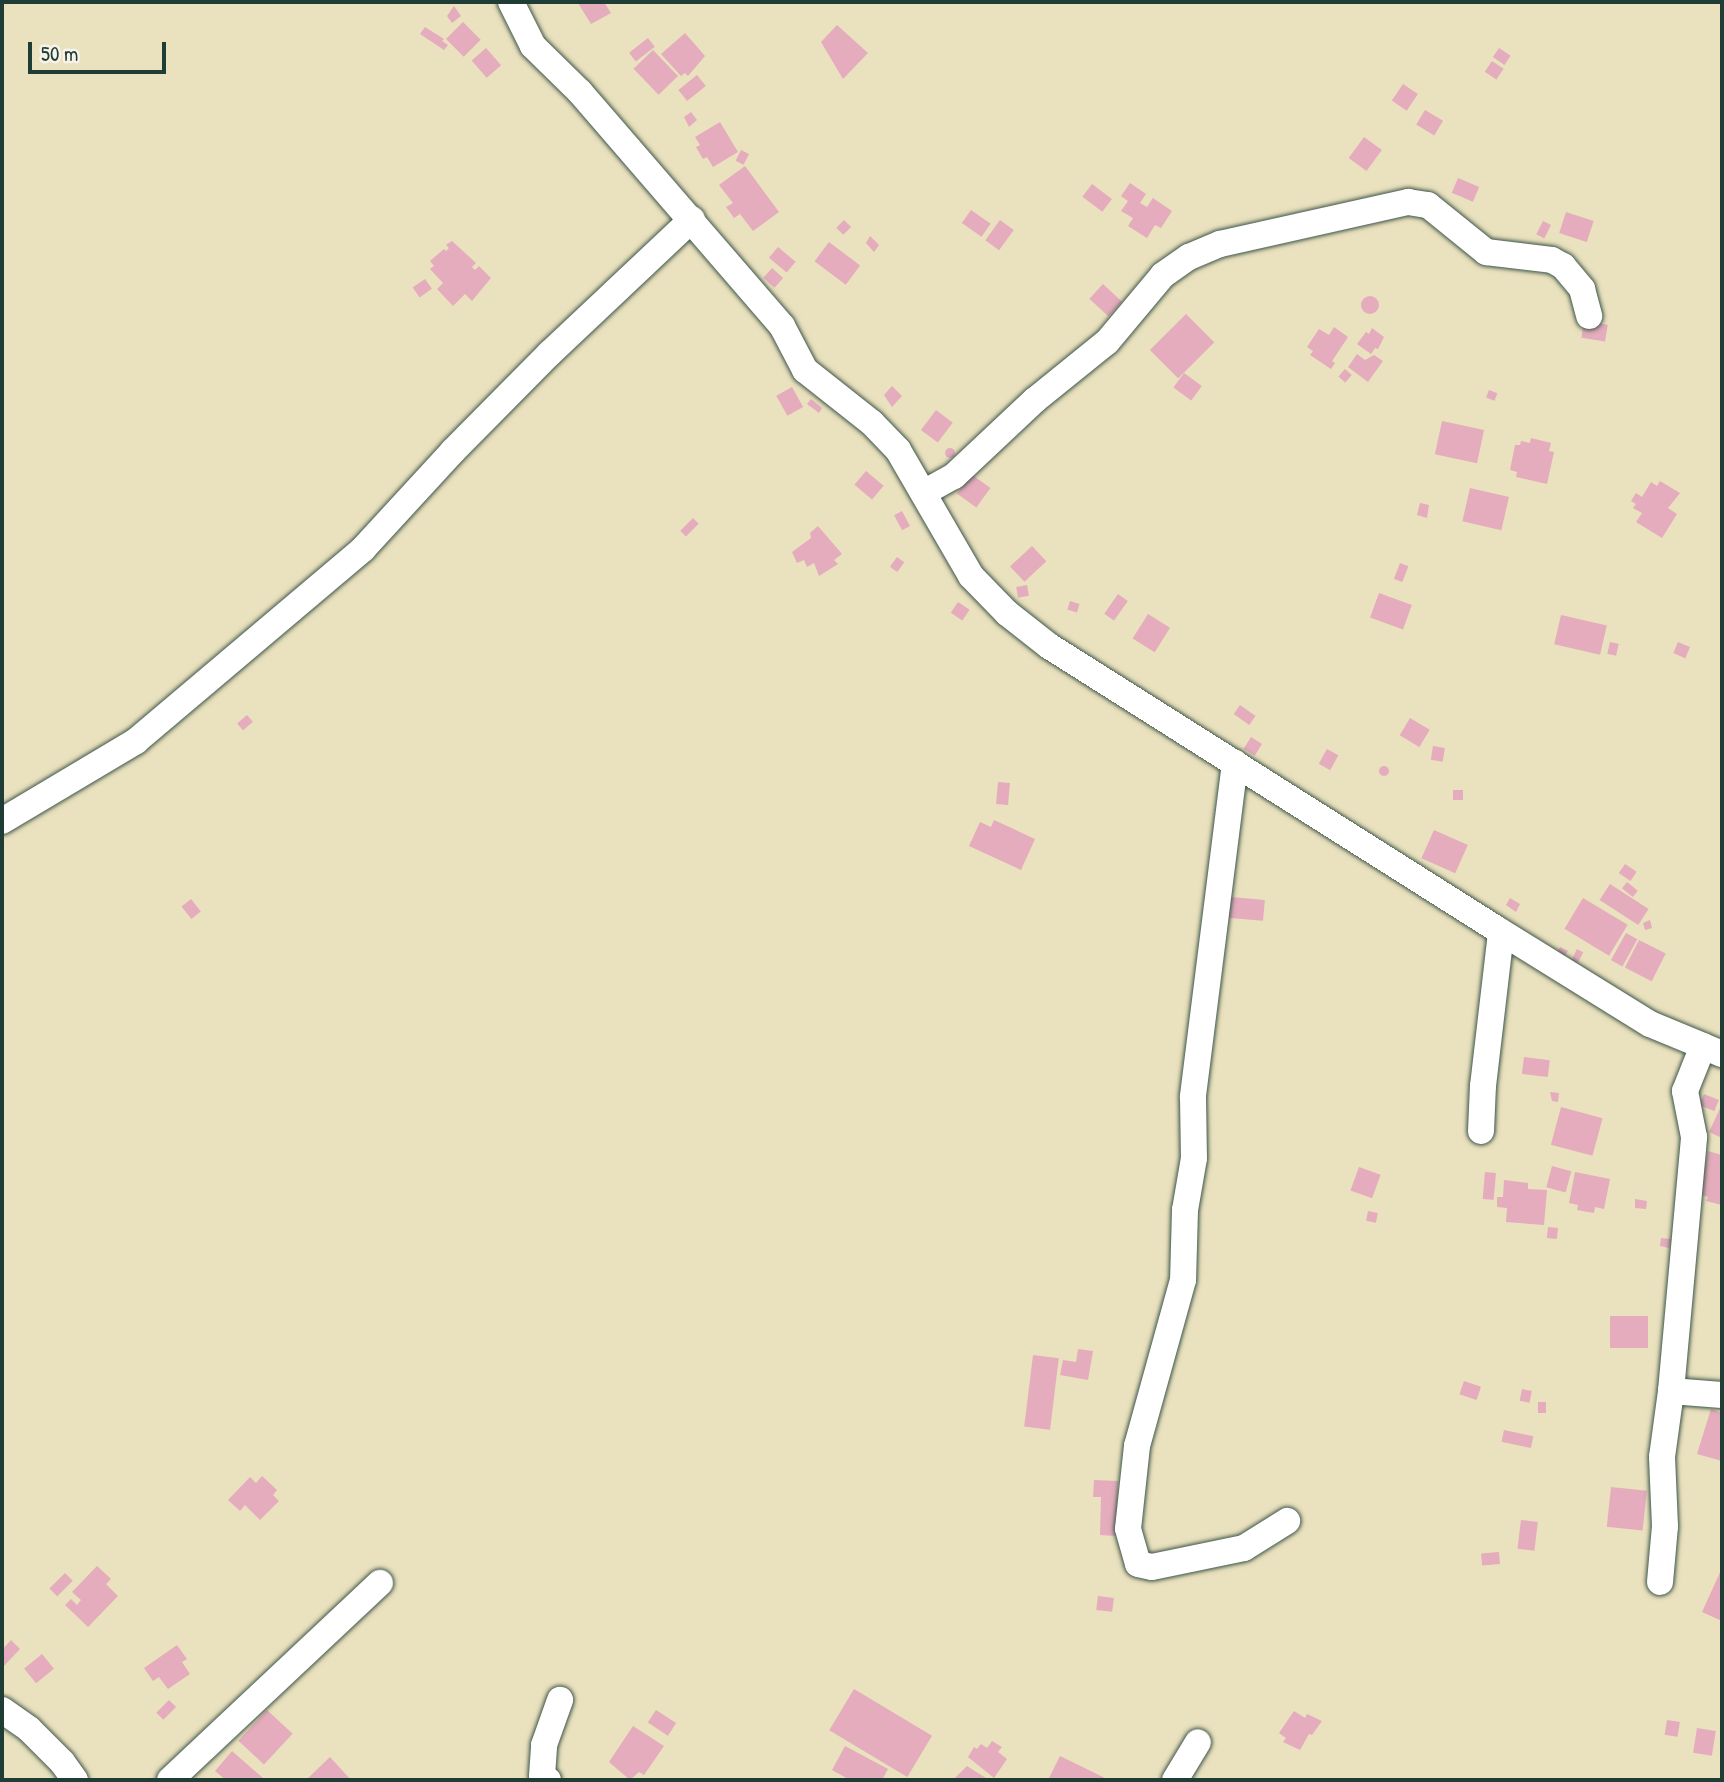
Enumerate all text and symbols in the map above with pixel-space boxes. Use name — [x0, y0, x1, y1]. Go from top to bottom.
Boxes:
scale bar — [32, 28, 170, 72]
text: 50 m — [41, 39, 78, 68]

